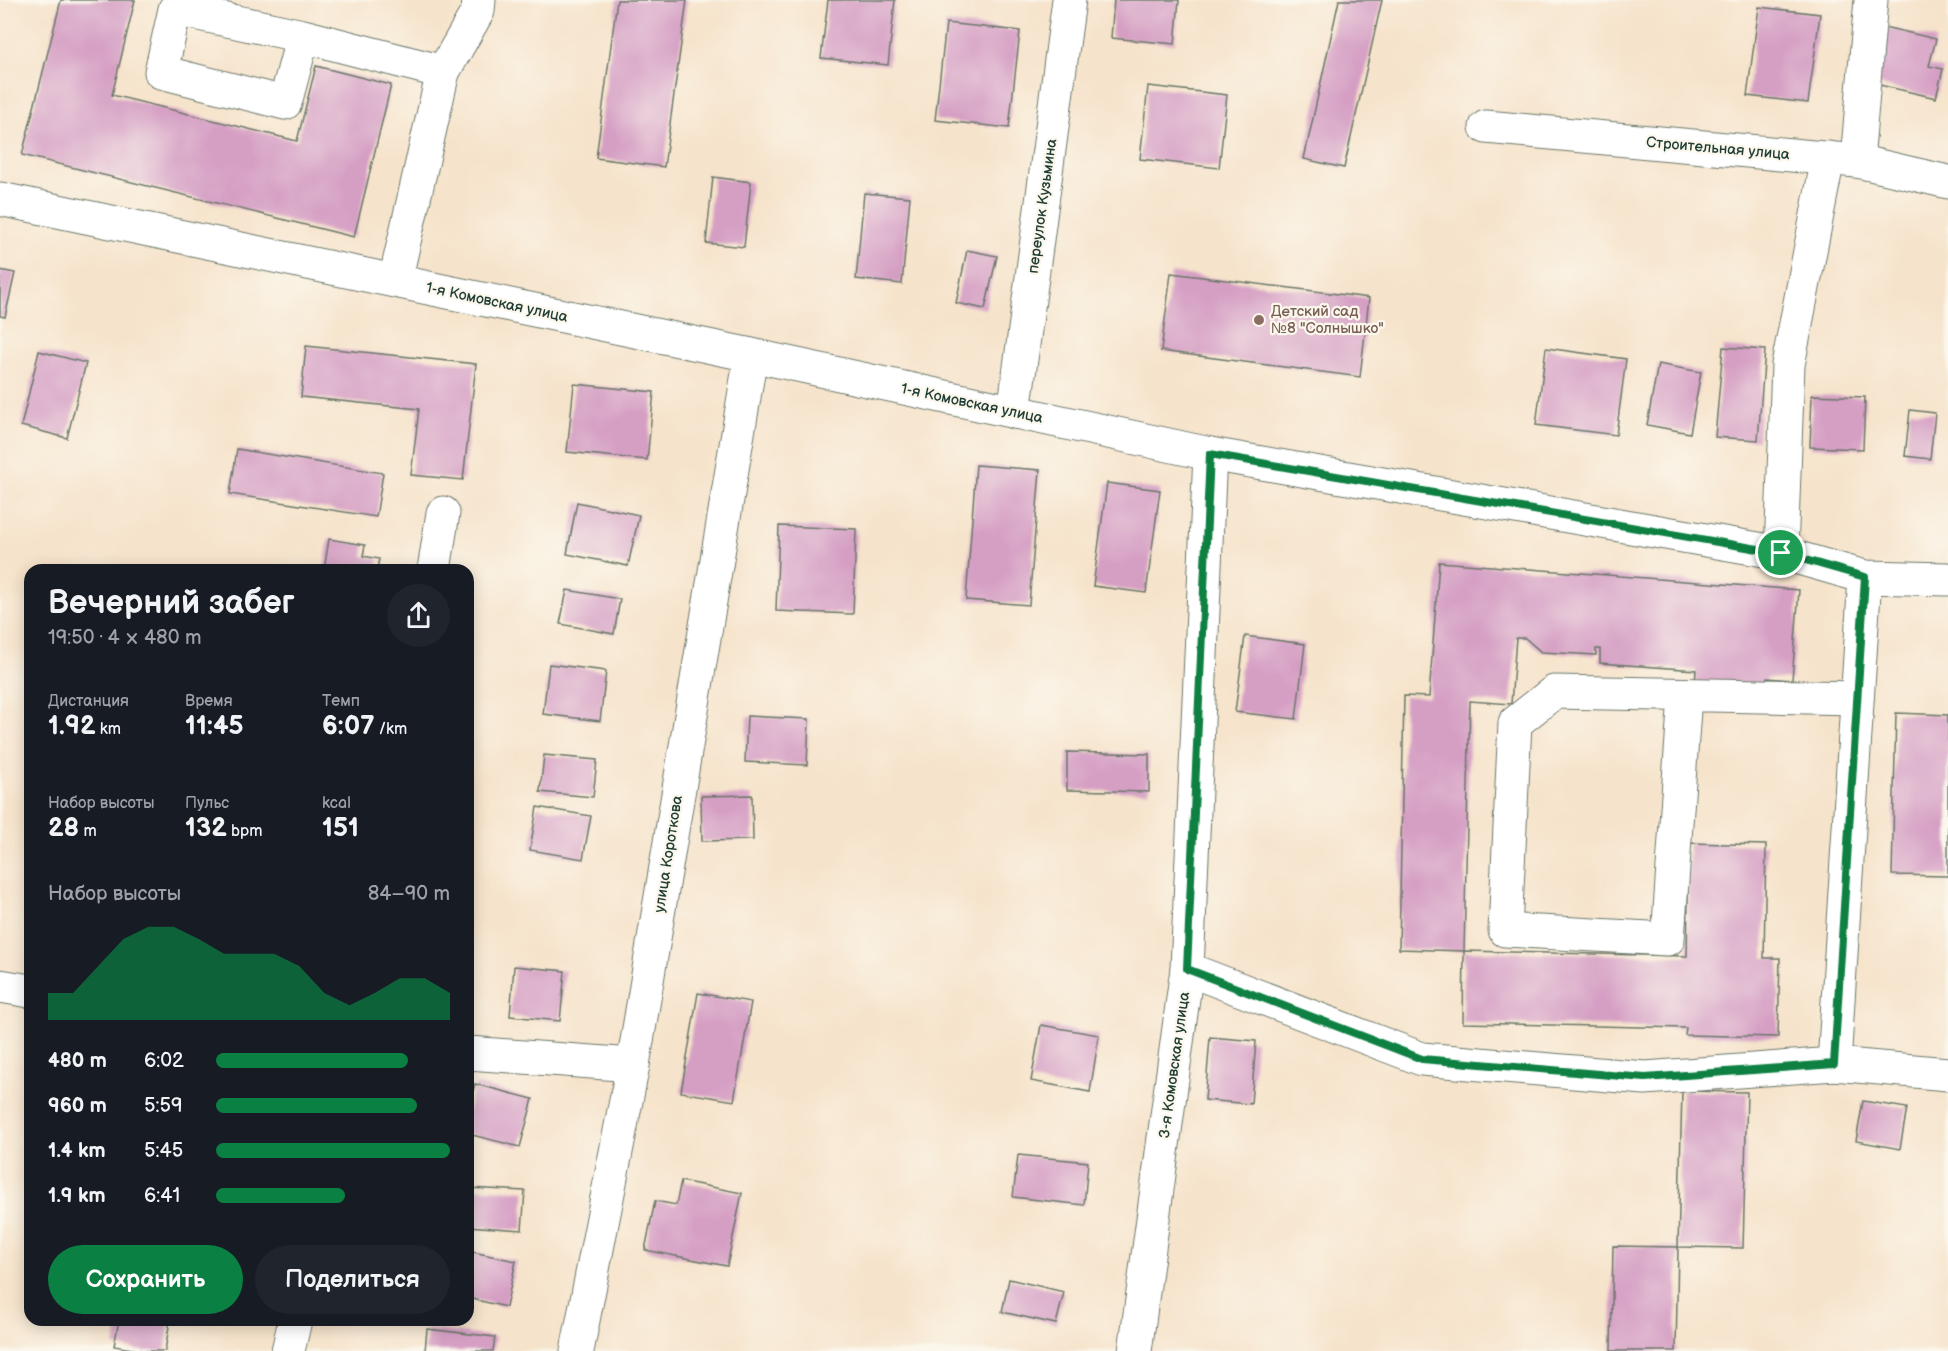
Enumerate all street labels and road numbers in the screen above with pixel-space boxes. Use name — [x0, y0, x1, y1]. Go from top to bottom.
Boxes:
street label: Строительная улица — [1645, 133, 1791, 164]
street label: переулок Кузьмина — [1024, 137, 1061, 275]
street label: 1-я Комовская улица — [424, 278, 570, 327]
street label: 1-я Комовская улица — [899, 379, 1045, 428]
street label: улица Короткова — [650, 794, 687, 914]
street label: 3-я Комовская улица — [1155, 990, 1194, 1140]

